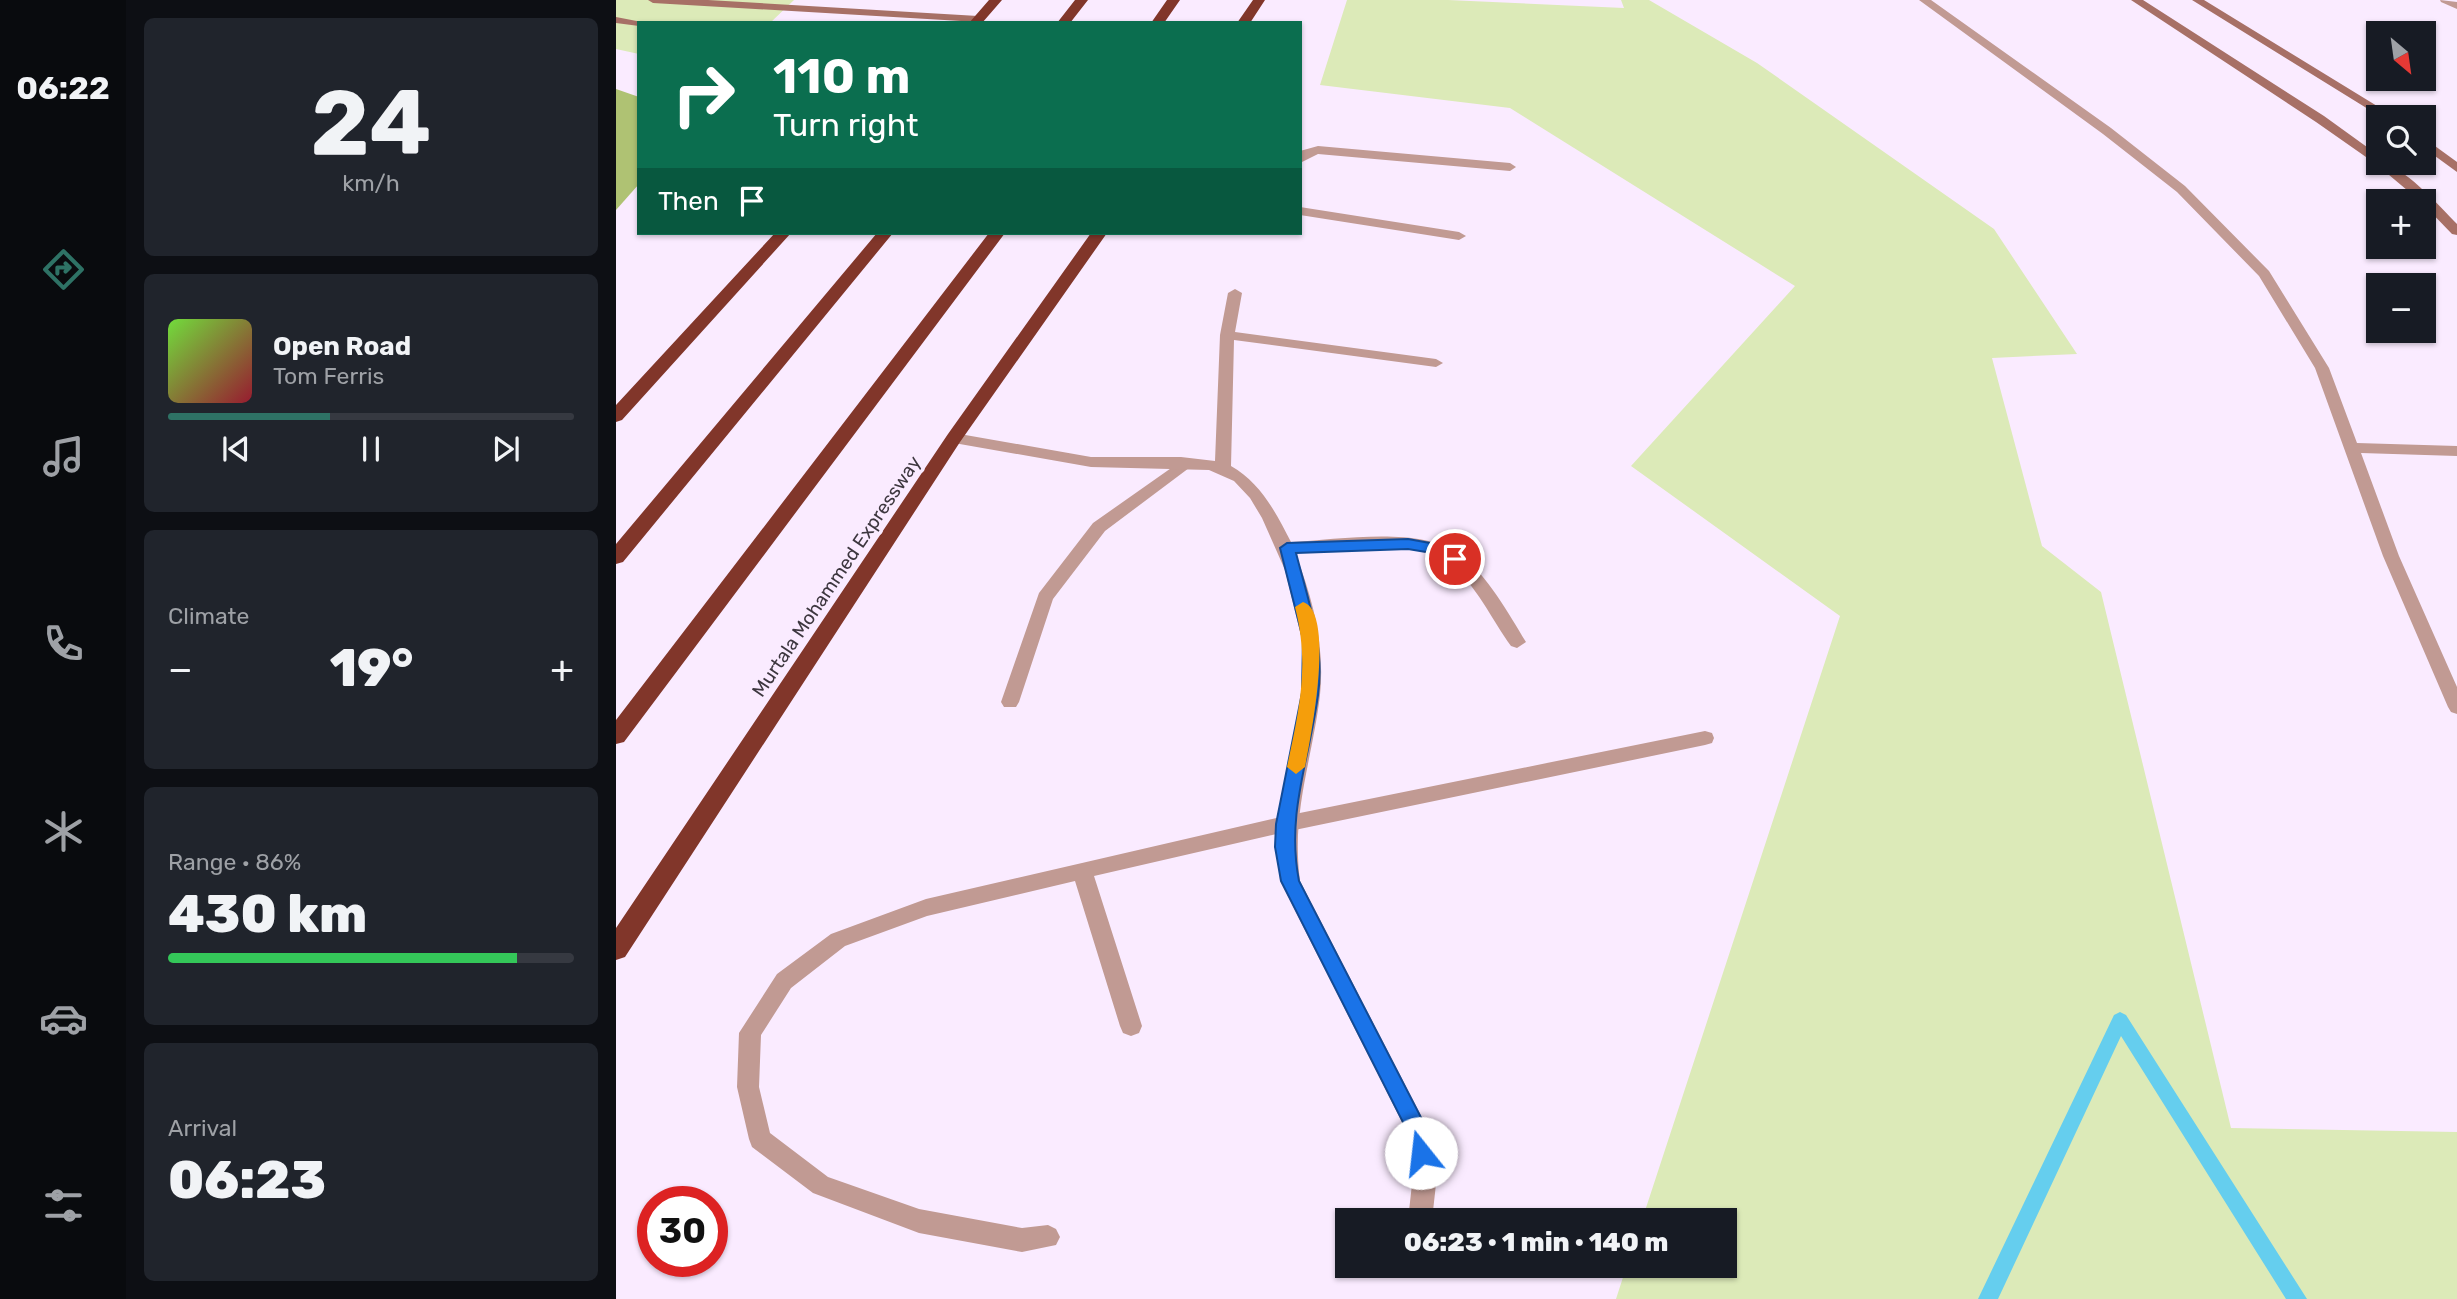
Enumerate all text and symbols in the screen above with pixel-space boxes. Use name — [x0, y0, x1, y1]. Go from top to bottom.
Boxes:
north arrow — [2366, 21, 2436, 91]
map controls — [2366, 21, 2436, 343]
text: 110 m — [773, 47, 910, 105]
icon: right — [658, 49, 749, 140]
text: 06:22 — [16, 69, 110, 107]
text: 24 — [311, 69, 431, 177]
button: search — [2366, 105, 2436, 175]
text: Turn right — [773, 106, 918, 144]
text: km/h — [342, 169, 400, 197]
icon: arrive — [733, 182, 771, 220]
text: Then — [658, 186, 719, 217]
button: + — [2366, 189, 2436, 259]
icon: directions — [39, 245, 88, 294]
button: − — [2366, 273, 2436, 343]
text: Open Road — [273, 331, 411, 362]
text: Tom Ferris — [273, 362, 384, 390]
icon: previous — [217, 430, 255, 468]
icon: pause — [352, 430, 390, 468]
icon: next — [487, 430, 525, 468]
icon: music — [39, 432, 88, 481]
street label: Murtala Mohammed Expressway — [747, 452, 926, 701]
pin — [1425, 529, 1485, 589]
icon: arrive — [1436, 540, 1474, 578]
text: Climate — [168, 602, 249, 630]
icon: phone — [39, 619, 88, 668]
text: 19° — [330, 637, 413, 699]
text: − — [168, 646, 193, 692]
text: + — [550, 646, 574, 692]
icon: climate — [39, 807, 88, 856]
text: Range · 86% — [168, 848, 301, 876]
text: 430 km — [168, 883, 367, 945]
icon: car — [39, 994, 88, 1043]
text: Arrival — [168, 1114, 237, 1142]
position arrow — [1384, 1116, 1458, 1190]
text: 06:23 — [168, 1149, 326, 1211]
icon: filters — [39, 1181, 88, 1230]
speed limit sign: 30 — [637, 1186, 728, 1277]
text: 06:23 · 1 min · 140 m — [1404, 1227, 1668, 1258]

